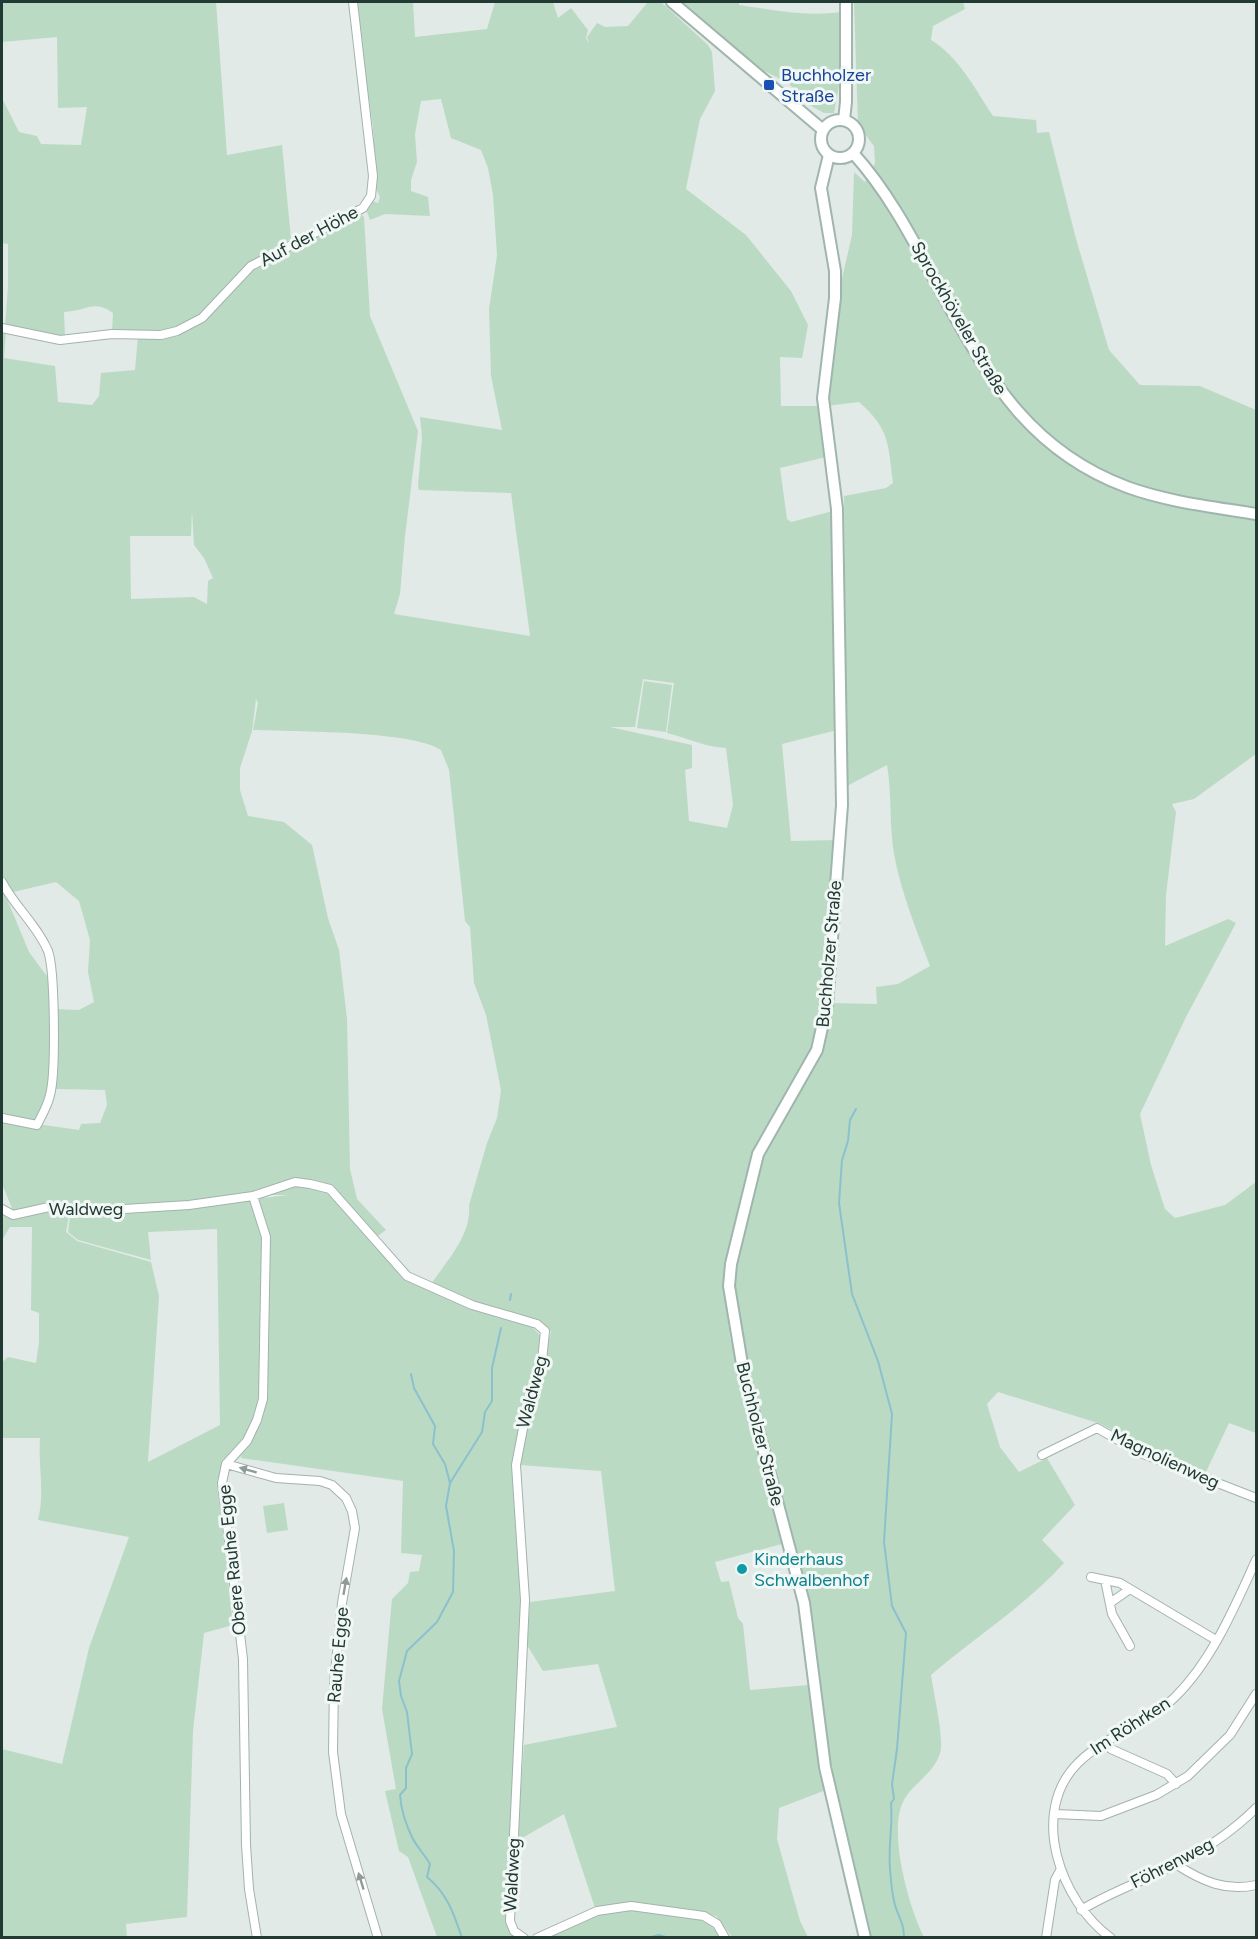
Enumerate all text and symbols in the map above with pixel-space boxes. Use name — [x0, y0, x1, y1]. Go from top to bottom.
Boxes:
place label: Buchholzer Straße — [781, 64, 871, 107]
marker: Buchholzer Straße — [762, 78, 776, 92]
street label: Auf der Höhe — [256, 201, 362, 271]
street label: Sprockhöveler Straße — [906, 237, 1012, 399]
street label: Buchholzer Straße — [812, 879, 846, 1028]
street label: Waldweg — [49, 1198, 123, 1220]
street label: Waldweg — [512, 1353, 552, 1431]
street label: Buchholzer Straße — [731, 1360, 789, 1508]
street label: Magnolienweg — [1107, 1424, 1223, 1494]
one-way arrow — [239, 1465, 257, 1475]
street label: Obere Rauhe Egge — [213, 1484, 251, 1636]
place label: Kinderhaus Schwalbenhof — [754, 1548, 870, 1591]
marker: Kinderhaus Schwalbenhof — [735, 1562, 749, 1576]
one-way arrow — [341, 1576, 350, 1595]
street label: Rauhe Egge — [323, 1606, 353, 1704]
street label: Im Röhrken — [1086, 1692, 1174, 1760]
street label: Föhrenweg — [1127, 1833, 1217, 1893]
street label: Waldweg — [499, 1837, 525, 1913]
one-way arrow — [356, 1872, 365, 1890]

